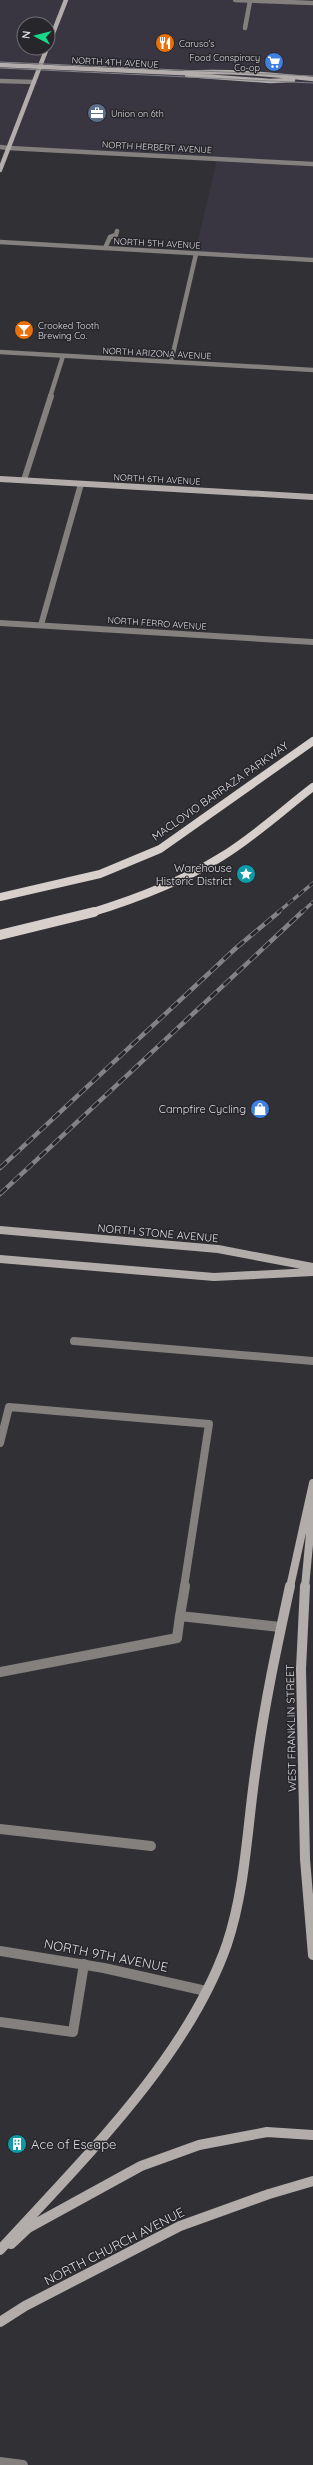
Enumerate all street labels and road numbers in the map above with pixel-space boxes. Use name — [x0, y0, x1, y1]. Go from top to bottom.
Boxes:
street label: NORTH 4TH AVENUE — [71, 54, 159, 70]
street label: NORTH HERBERT AVENUE — [102, 139, 212, 155]
street label: NORTH 5TH AVENUE — [113, 235, 201, 251]
street label: NORTH ARIZONA AVENUE — [102, 345, 212, 361]
street label: NORTH 6TH AVENUE — [113, 471, 201, 487]
street label: NORTH FERRO AVENUE — [107, 614, 207, 632]
street label: MACLOVIO BARRAZA PARKWAY — [149, 738, 291, 844]
street label: NORTH STONE AVENUE — [97, 1221, 219, 1245]
street label: WEST FRANKLIN STREET — [283, 1664, 299, 1792]
street label: NORTH 9TH AVENUE — [43, 1935, 169, 1975]
street label: NORTH CHURCH AVENUE — [41, 2204, 187, 2288]

